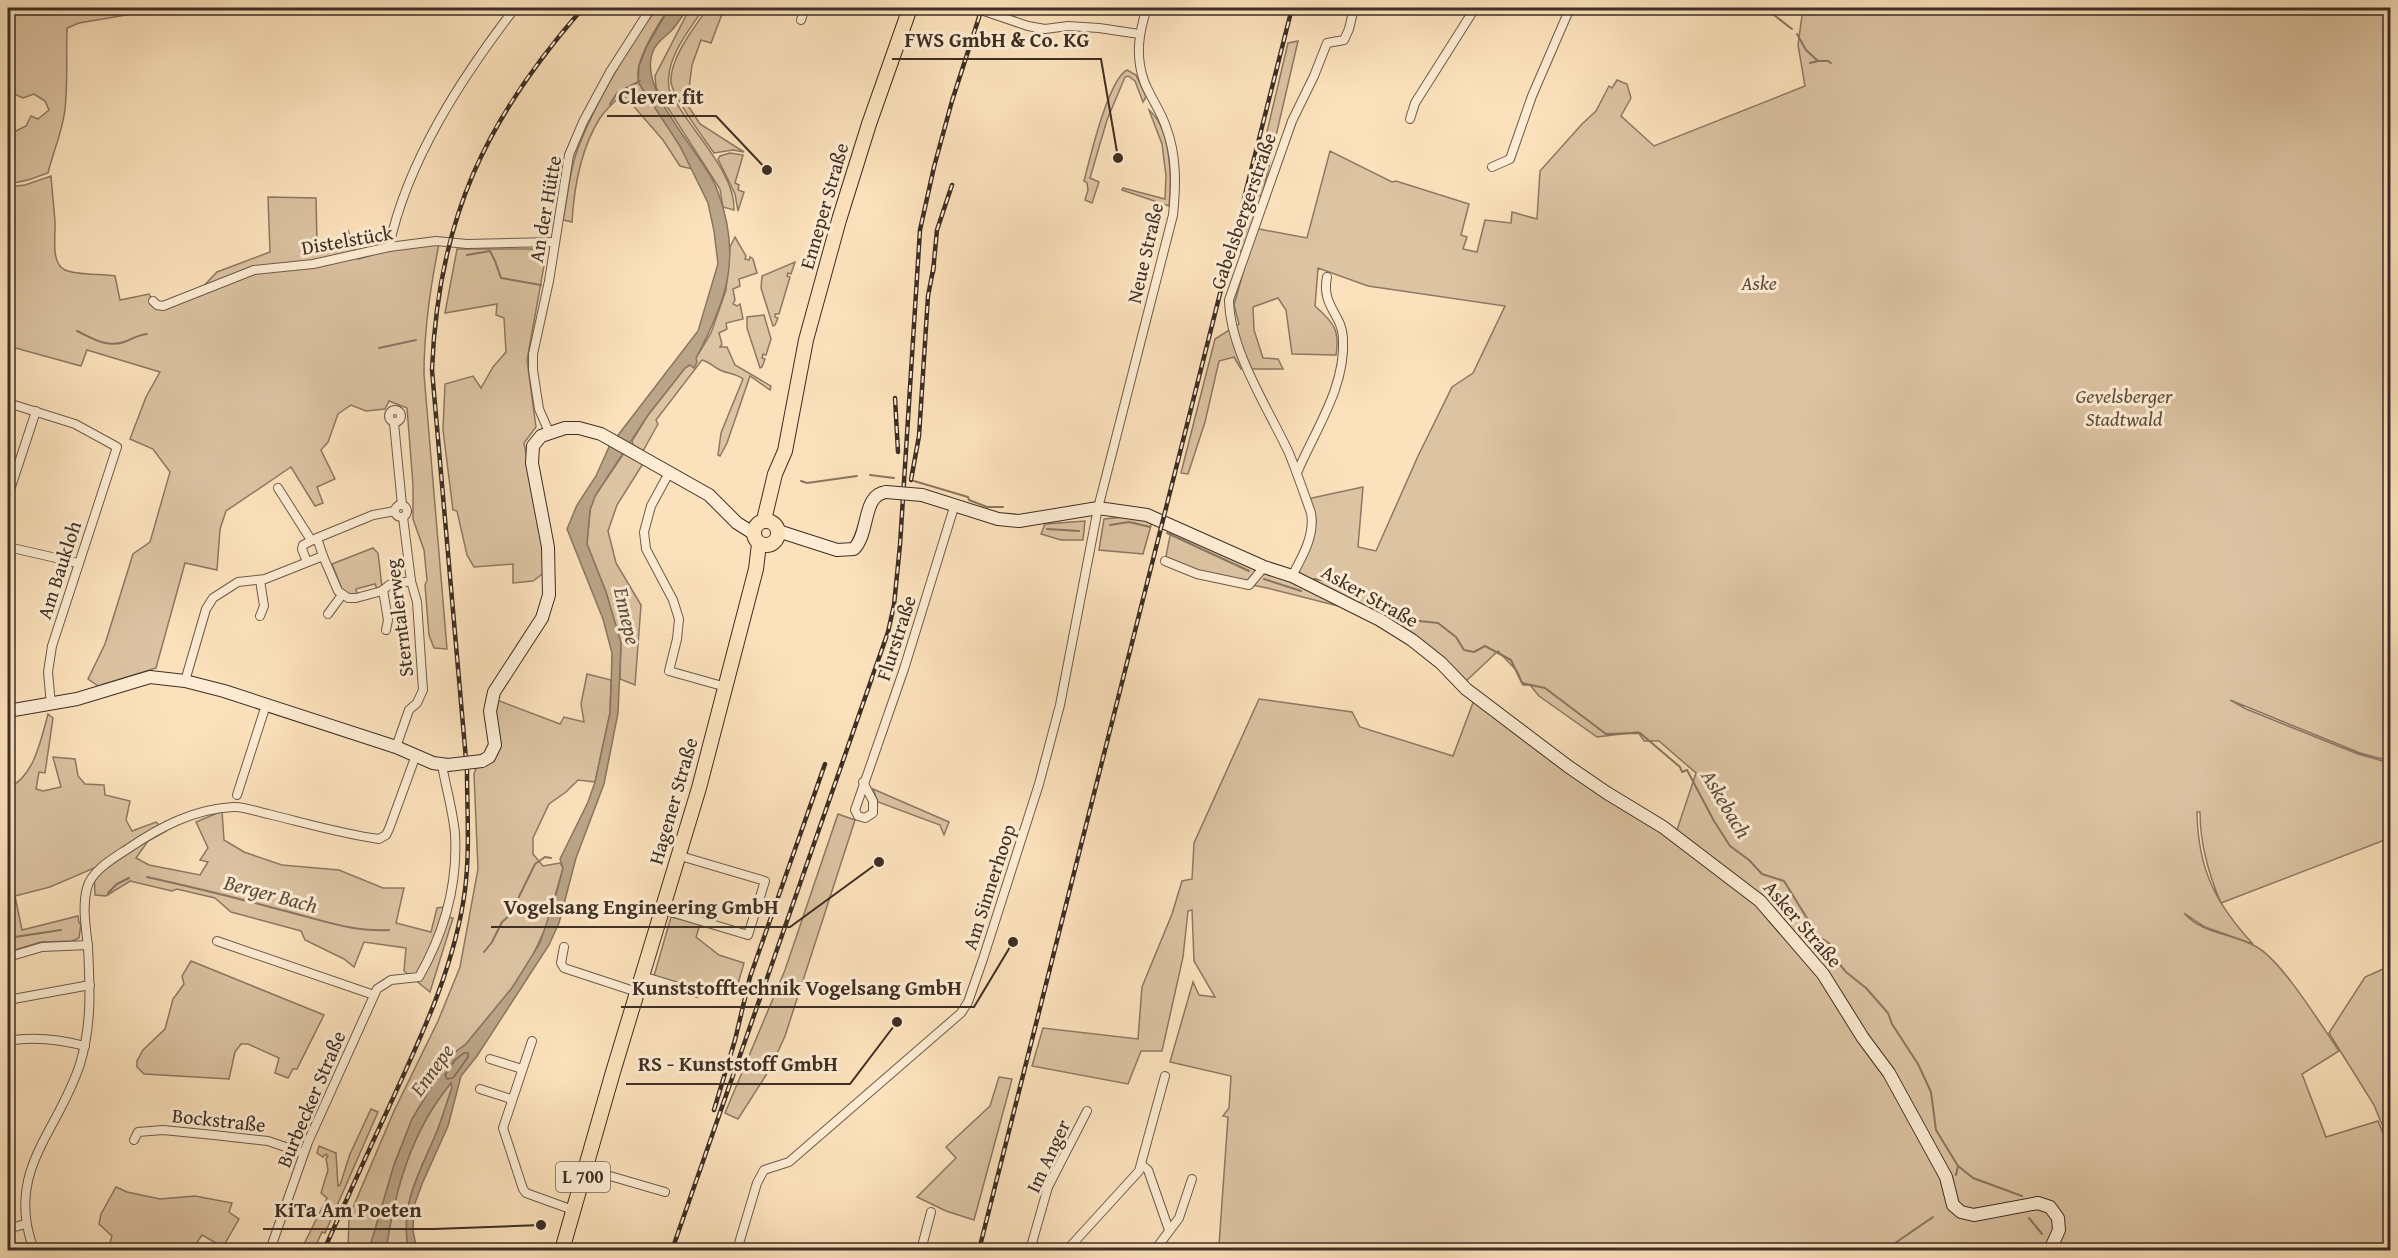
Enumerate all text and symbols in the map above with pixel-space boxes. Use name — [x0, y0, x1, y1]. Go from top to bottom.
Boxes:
callout: FWS GmbH & Co. KG — [892, 20, 1101, 59]
text: FWS GmbH & Co. KG — [905, 24, 1090, 55]
callout: Clever fit — [607, 77, 716, 116]
text: Clever fit — [618, 81, 704, 112]
street label: Gabelsbergerstraße — [1202, 129, 1283, 293]
street label: Enneper Straße — [792, 139, 855, 272]
street label: An der Hütte — [521, 153, 568, 265]
street label: Neue Straße — [1119, 200, 1170, 306]
street label: Distelstück — [299, 217, 396, 262]
park label: Aske — [1740, 268, 1777, 297]
park label: Gevelsberger Stadtwald — [2076, 381, 2173, 433]
street label: Am Baukloh — [29, 517, 88, 623]
street label: Sterntalerweg — [377, 557, 420, 679]
street label: Asker Straße — [1316, 557, 1424, 634]
water label: Ennepe — [606, 583, 649, 648]
street label: Flurstraße — [868, 591, 923, 684]
street label: Hagener Straße — [641, 734, 704, 868]
water label: Askebach — [1693, 762, 1759, 845]
street label: Am Sinnerhoop — [955, 820, 1023, 954]
water label: Berger Bach — [220, 866, 322, 921]
street label: Asker Straße — [1757, 874, 1850, 974]
callout: Vogelsang Engineering GmbH — [491, 888, 790, 927]
text: Vogelsang Engineering GmbH — [503, 891, 779, 922]
callout: Kunststofftechnik Vogelsang GmbH — [621, 968, 974, 1007]
text: Kunststofftechnik Vogelsang GmbH — [632, 972, 962, 1003]
street label: Burbecker Straße — [269, 1026, 352, 1172]
water label: Ennepe — [401, 1037, 461, 1103]
callout: RS - Kunststoff GmbH — [626, 1045, 850, 1084]
text: RS - Kunststoff GmbH — [638, 1048, 838, 1079]
street label: Bockstraße — [171, 1100, 267, 1139]
street label: Im Anger — [1018, 1114, 1077, 1197]
road number: L 700 — [556, 1162, 610, 1192]
callout: KiTa Am Poeten — [263, 1190, 434, 1229]
text: KiTa Am Poeten — [274, 1194, 422, 1225]

